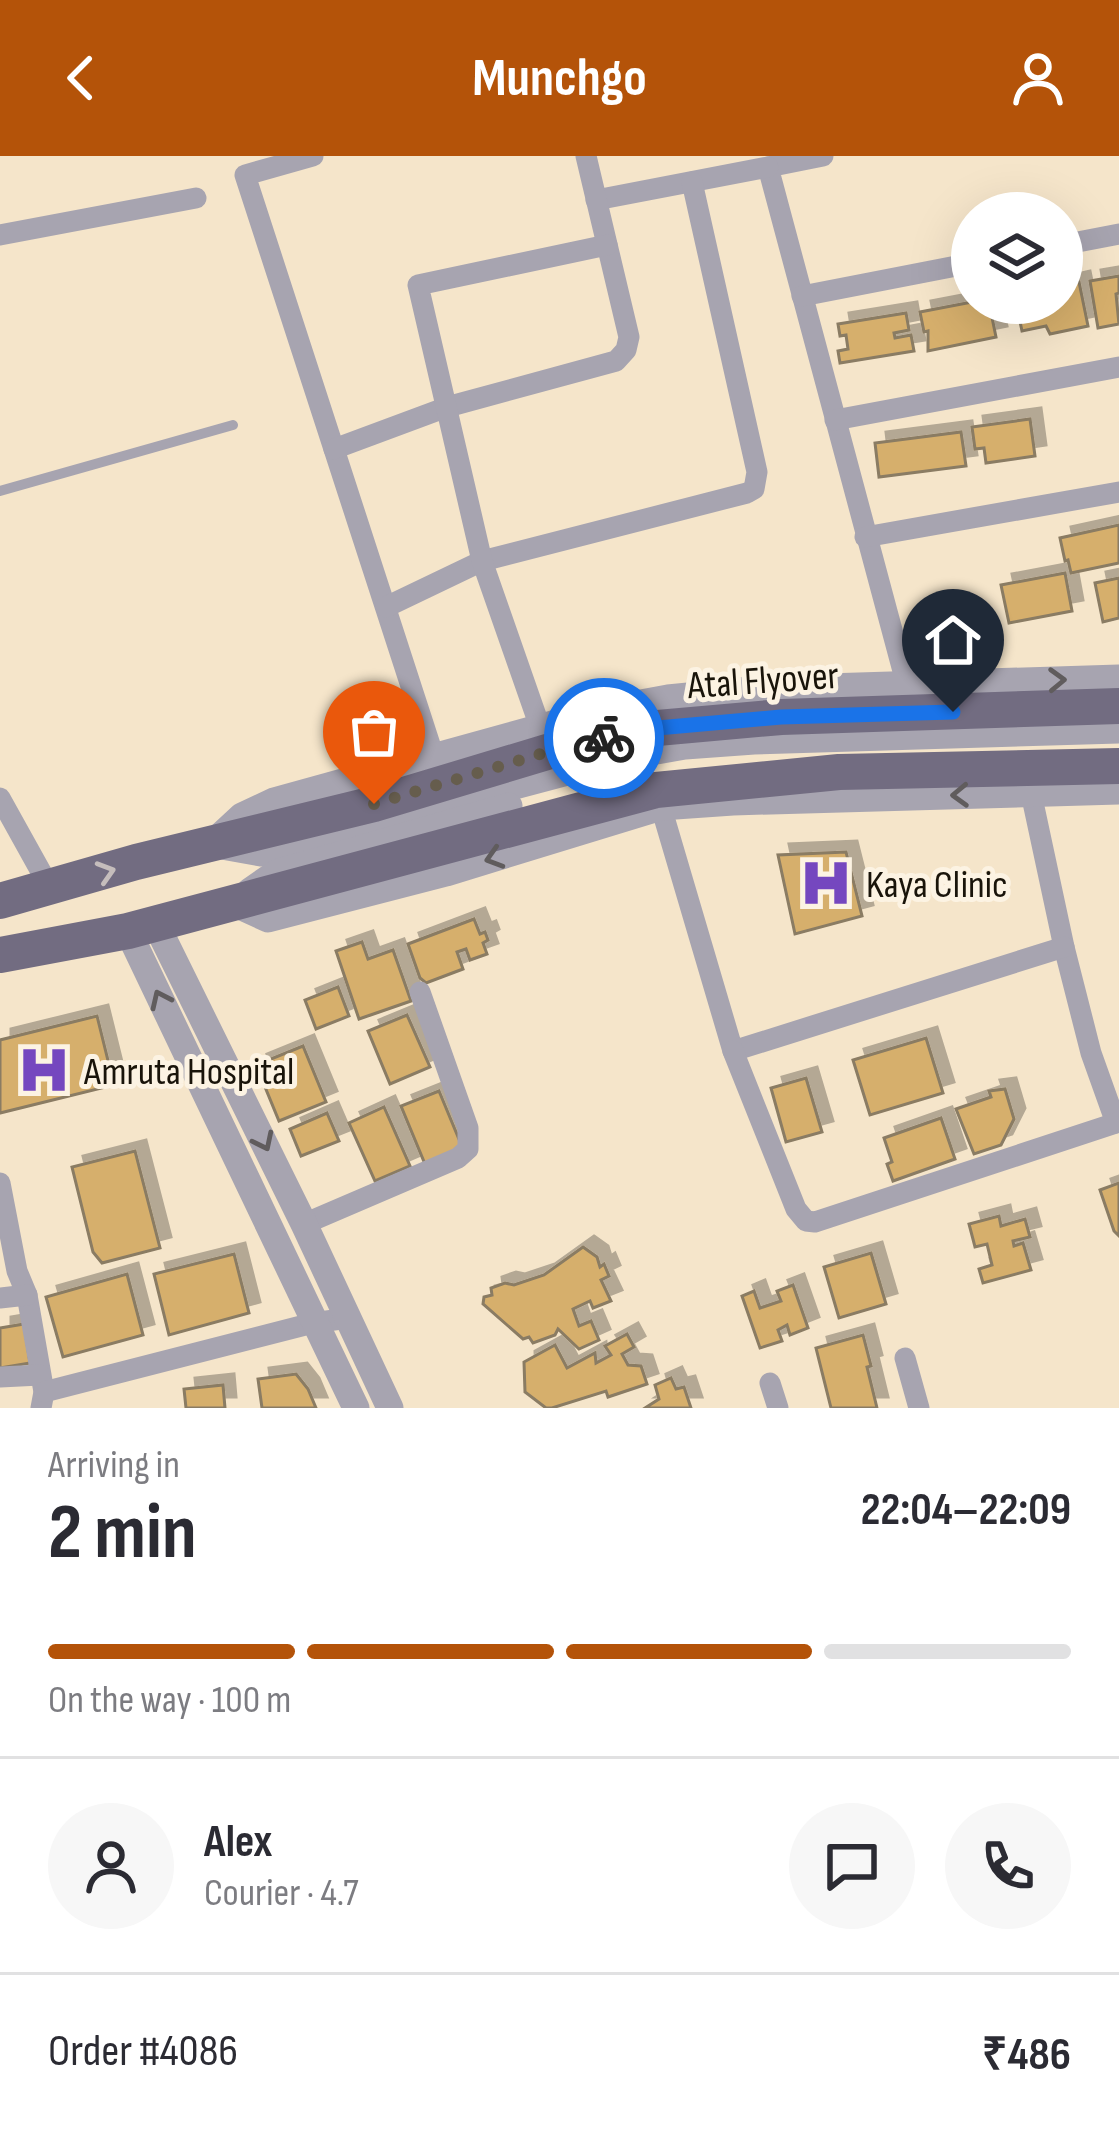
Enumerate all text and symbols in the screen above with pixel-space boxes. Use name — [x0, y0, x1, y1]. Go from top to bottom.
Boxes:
icon: back — [48, 45, 114, 111]
icon: person — [1005, 45, 1071, 111]
text: Munchgo — [472, 46, 647, 111]
map controls — [951, 192, 1083, 324]
button: layers — [951, 192, 1083, 324]
pin — [902, 589, 1004, 712]
icon: home — [920, 607, 986, 673]
street label: Atal Flyover — [685, 653, 840, 710]
one-way arrow — [1048, 667, 1067, 693]
courier — [544, 678, 664, 798]
pin — [323, 681, 425, 804]
icon: bag — [341, 699, 407, 765]
icon: bike — [571, 705, 637, 771]
one-way arrow — [950, 782, 969, 808]
one-way arrow — [484, 844, 505, 869]
hospital icon: Kaya Clinic — [797, 854, 855, 912]
one-way arrow — [95, 861, 116, 886]
place label: Kaya Clinic — [866, 862, 1008, 909]
one-way arrow — [151, 990, 174, 1011]
hospital icon: Amruta Hospital — [15, 1041, 73, 1099]
place label: Amruta Hospital — [83, 1049, 294, 1096]
one-way arrow — [249, 1129, 272, 1151]
text: Arriving in — [48, 1442, 180, 1489]
text: 22:04–22:09 — [861, 1483, 1071, 1538]
text: 2 min — [48, 1487, 197, 1580]
text: On the way · 100 m — [48, 1677, 291, 1724]
button: person — [48, 1803, 174, 1929]
button: chat — [789, 1803, 915, 1929]
button: phone — [945, 1803, 1071, 1929]
text: Alex — [204, 1815, 272, 1870]
text: Courier · 4.7 — [204, 1870, 359, 1917]
text: Order #4086 — [48, 2024, 238, 2079]
text: ₹486 — [982, 2028, 1071, 2083]

